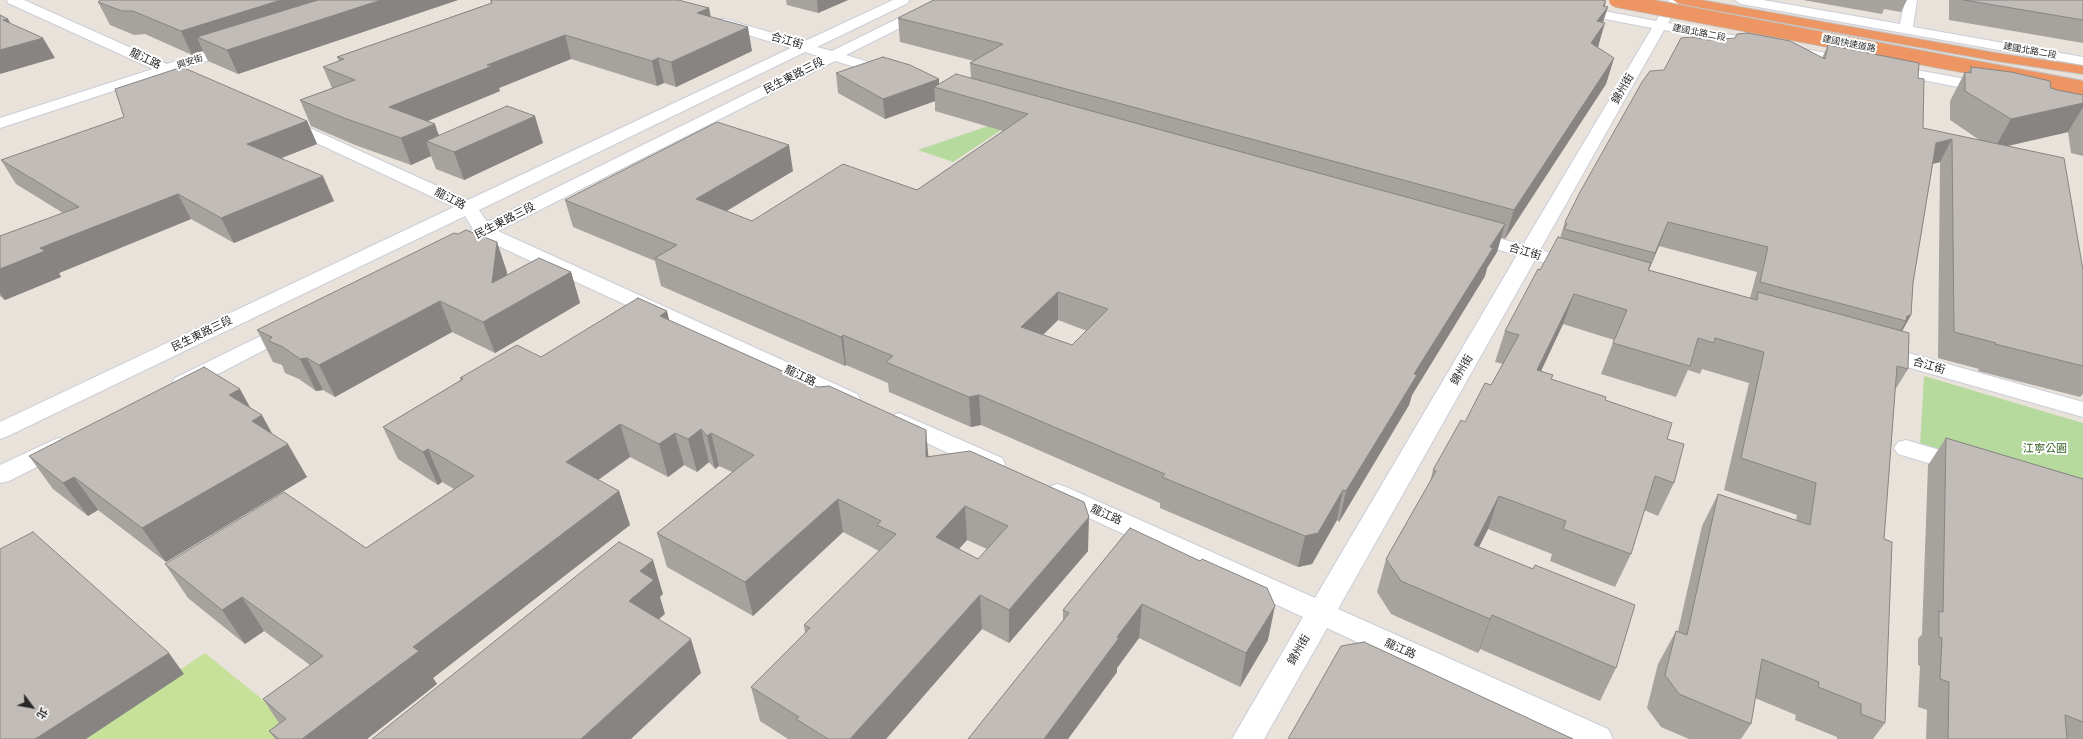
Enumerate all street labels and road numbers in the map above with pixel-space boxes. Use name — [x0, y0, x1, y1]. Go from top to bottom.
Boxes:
street label: 建國北路二段 — [1671, 23, 1727, 43]
street label: 合江街 — [769, 30, 805, 52]
street label: 建國快速道路 — [1821, 34, 1877, 54]
street label: 建國北路二段 — [2002, 41, 2058, 61]
street label: 龍江路 — [127, 46, 163, 72]
street label: 興安街 — [175, 53, 205, 71]
street label: 民生東路三段 — [762, 55, 826, 97]
street label: 錦州街 — [1609, 71, 1637, 107]
street label: 龍江路 — [432, 186, 468, 212]
street label: 民生東路三段 — [473, 200, 537, 242]
street label: 合江街 — [1507, 241, 1543, 263]
street label: 民生東路三段 — [169, 314, 235, 354]
street label: 錦州街 — [1448, 352, 1476, 388]
street label: 合江街 — [1911, 355, 1947, 377]
street label: 龍江路 — [782, 363, 818, 389]
street label: 龍江路 — [1088, 502, 1124, 528]
street label: 錦州街 — [1285, 632, 1313, 668]
street label: 龍江路 — [1382, 636, 1418, 662]

